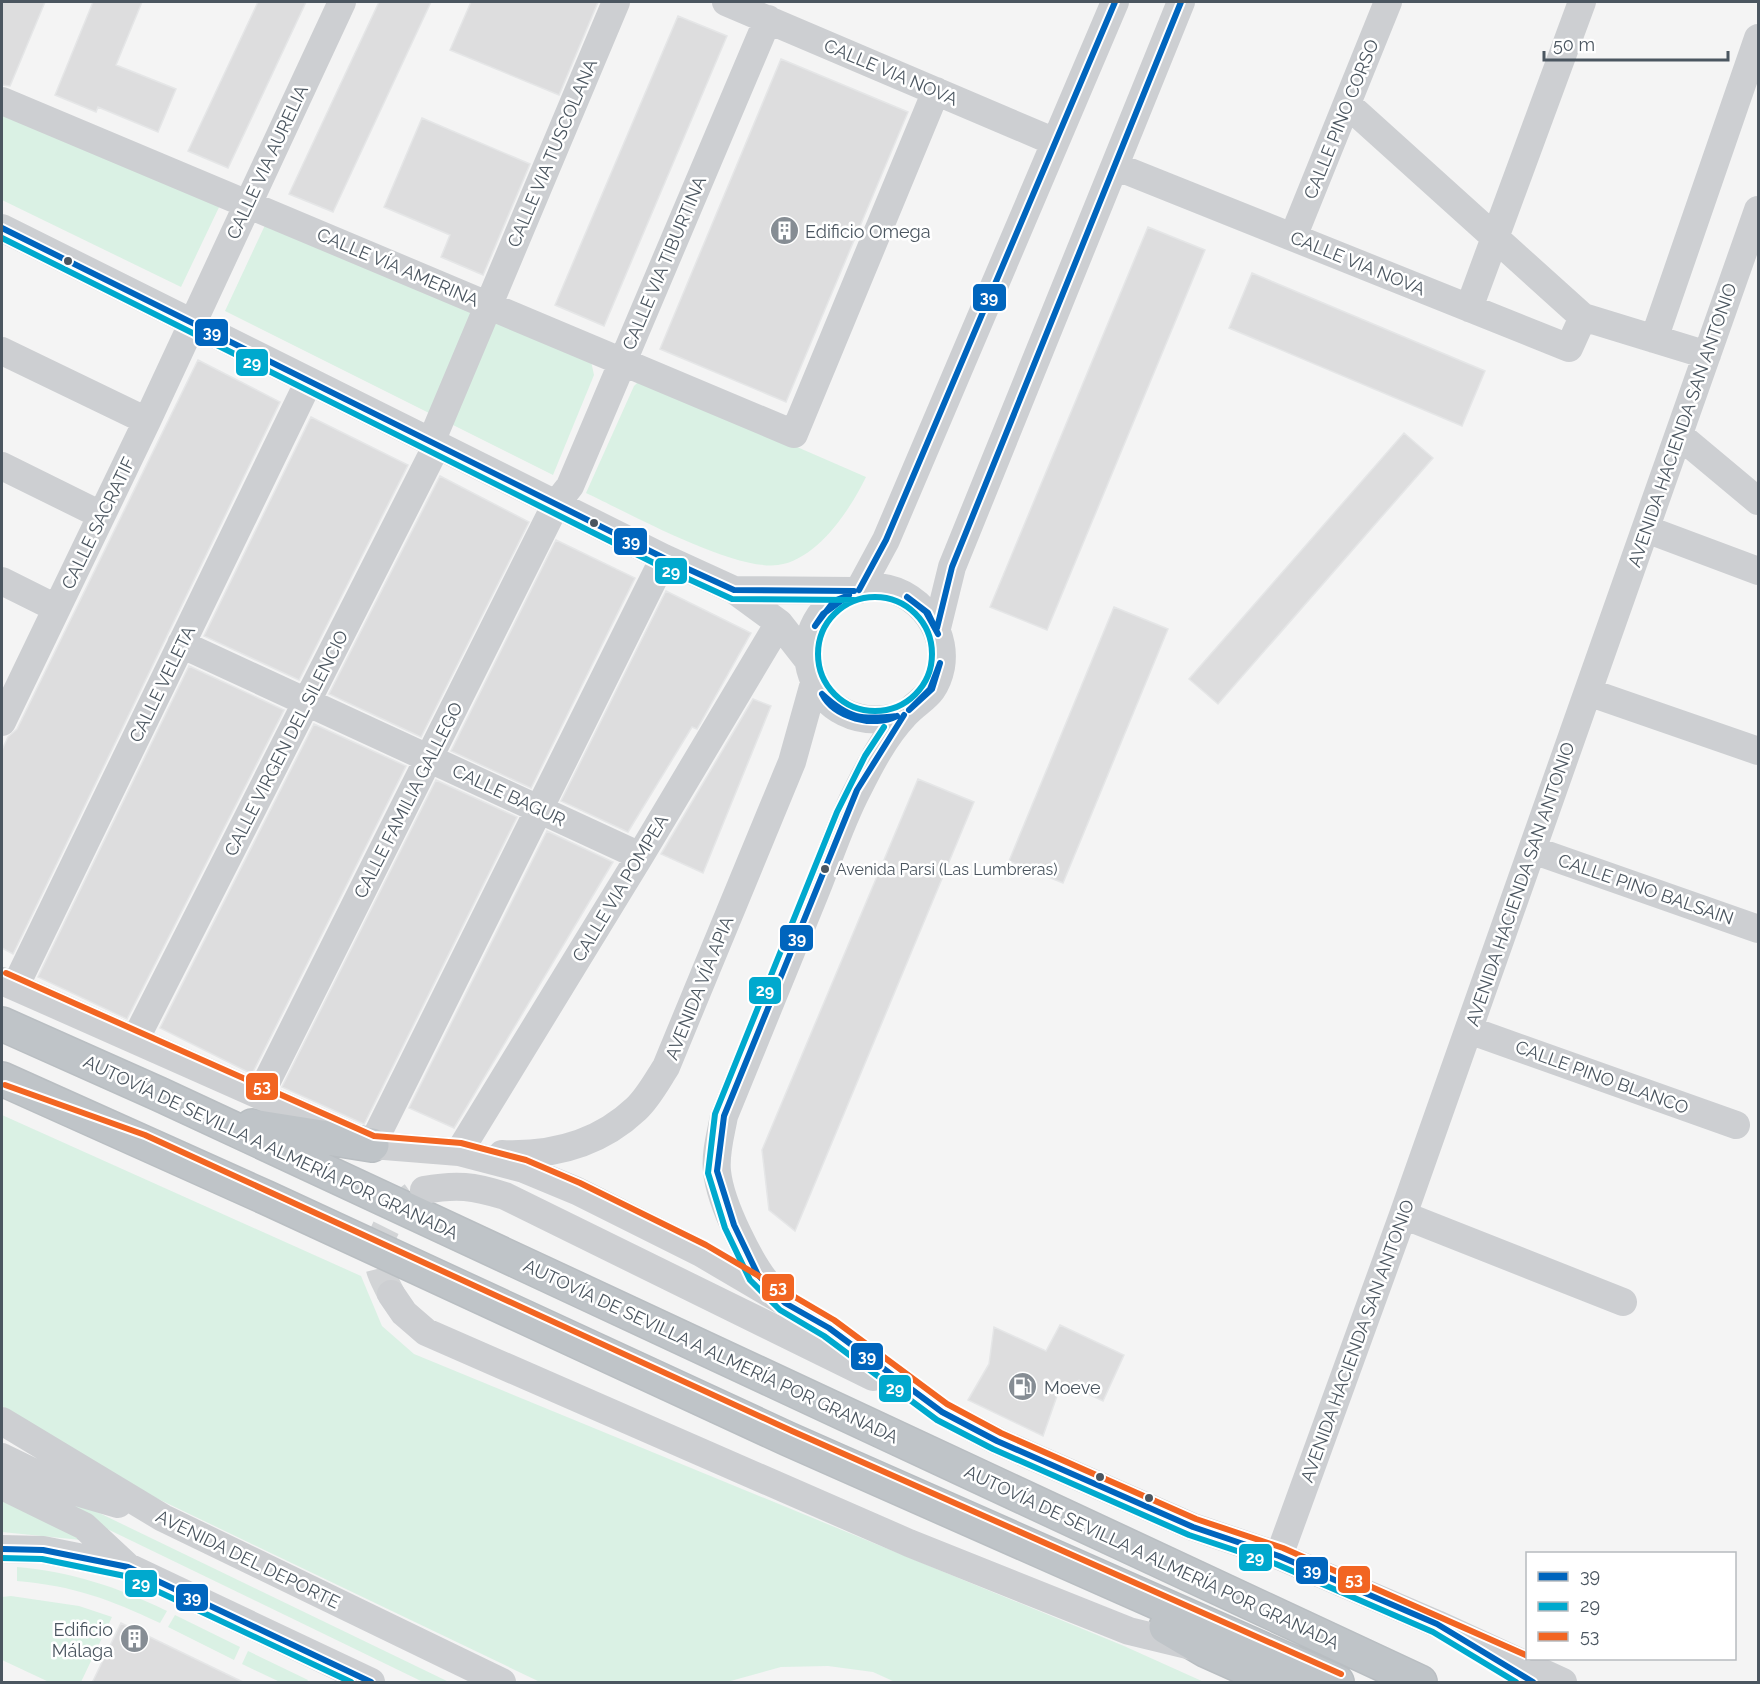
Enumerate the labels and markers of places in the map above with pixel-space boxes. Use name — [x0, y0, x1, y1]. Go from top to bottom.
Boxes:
building icon: Edificio Omega — [768, 215, 800, 247]
place label: Edificio Omega — [805, 221, 931, 242]
unlabelled marker — [62, 255, 74, 267]
unlabelled marker — [588, 517, 600, 529]
place label: Avenida Parsi (Las Lumbreras) — [836, 860, 1058, 879]
marker: Avenida Parsi (Las Lumbreras) — [819, 863, 831, 875]
fuel station icon: Moeve — [1007, 1371, 1039, 1403]
place label: Moeve — [1044, 1377, 1101, 1398]
unlabelled marker — [1094, 1471, 1106, 1483]
unlabelled marker — [1143, 1492, 1155, 1504]
place label: Edificio Málaga — [52, 1619, 113, 1661]
building icon: Edificio Málaga — [118, 1623, 150, 1655]

